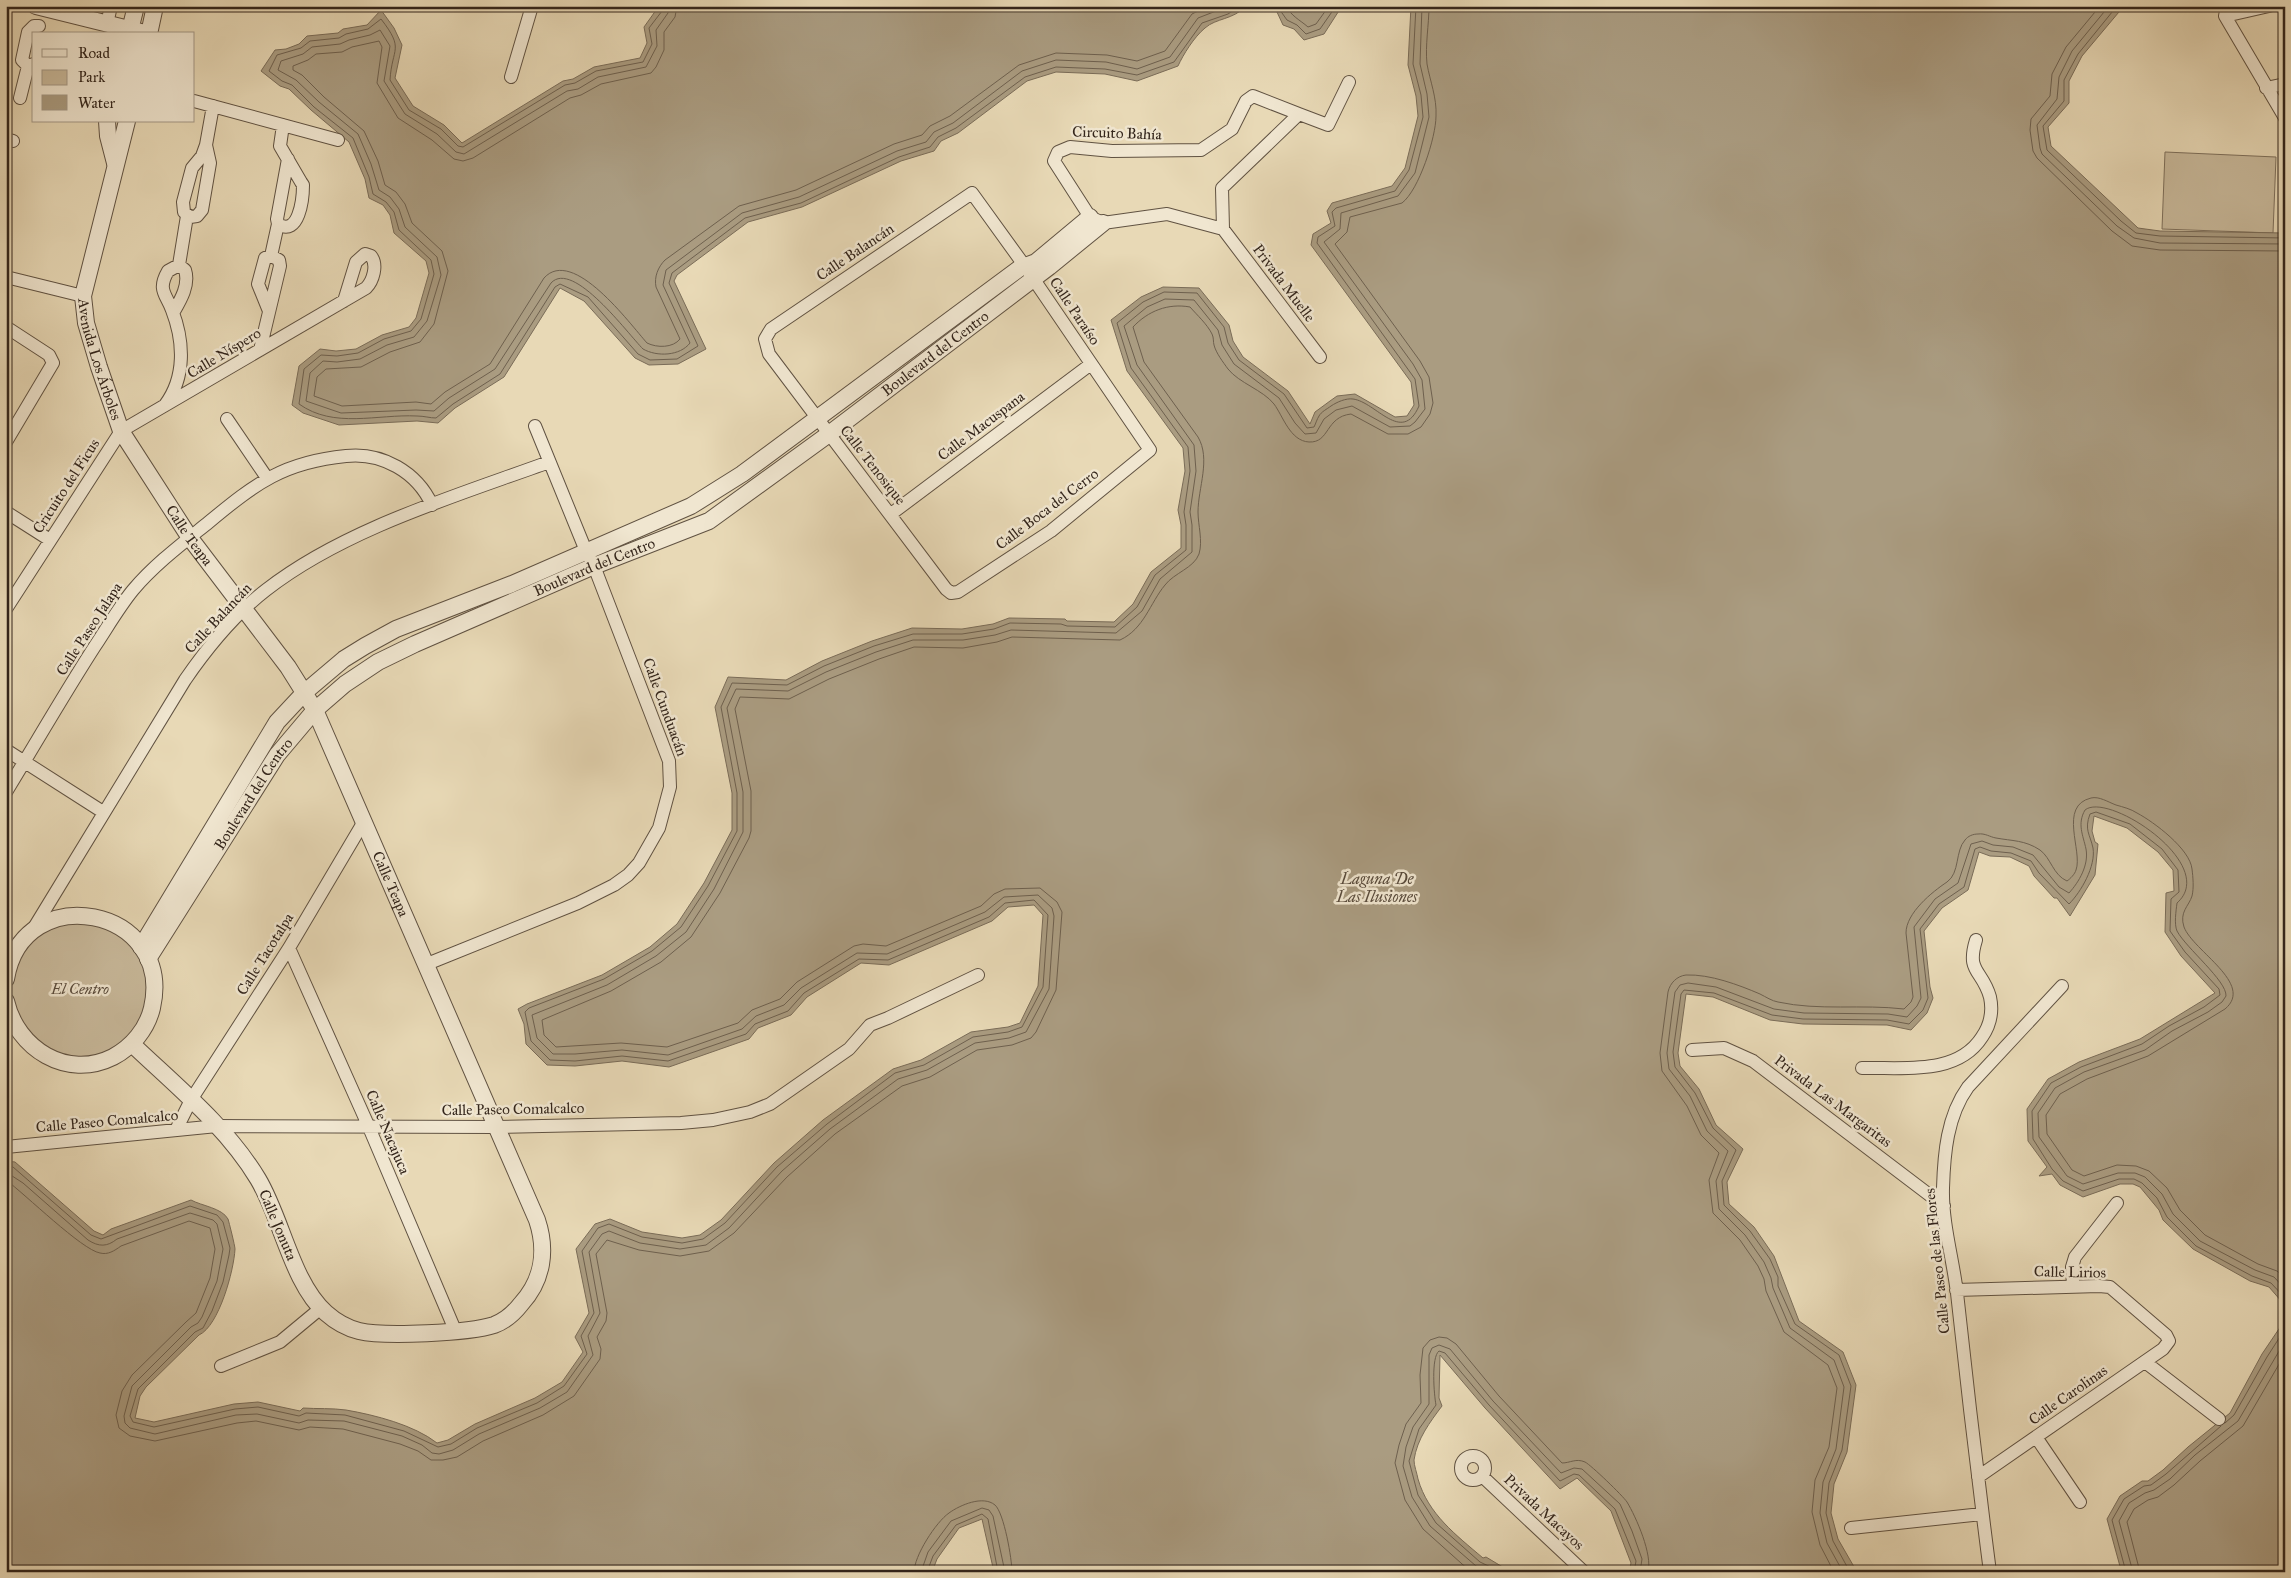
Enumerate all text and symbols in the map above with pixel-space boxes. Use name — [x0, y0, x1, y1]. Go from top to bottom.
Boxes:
legend — [32, 32, 195, 122]
text: Road — [78, 44, 110, 62]
text: Park — [78, 68, 105, 86]
text: Water — [78, 94, 115, 112]
street label: Circuito Bahía — [1072, 122, 1163, 144]
street label: Calle Balancán — [813, 219, 897, 285]
street label: Privada Muelle — [1249, 241, 1319, 325]
street label: Calle Paraíso — [1046, 274, 1104, 349]
street label: Avenida Los Árboles — [74, 297, 126, 422]
street label: Boulevard del Centro — [878, 307, 993, 400]
street label: Calle Níspero — [184, 324, 265, 382]
street label: Calle Macuspana — [934, 387, 1028, 464]
street label: Calle Tenosique — [836, 422, 910, 509]
street label: Cricuito del Ficus — [29, 435, 103, 537]
street label: Calle Boca del Cerro — [992, 464, 1102, 553]
street label: Calle Teapa — [162, 502, 217, 570]
street label: Boulevard del Centro — [531, 534, 658, 600]
street label: Calle Paseo Jalapa — [52, 578, 127, 680]
street label: Calle Balancán — [181, 579, 255, 657]
street label: Calle Cunduacán — [639, 655, 691, 759]
street label: Boulevard del Centro — [210, 734, 297, 853]
street label: Calle Teapa — [369, 848, 413, 920]
water label: Laguna De Las Ilusiones — [1336, 869, 1418, 906]
street label: Calle Tacotalpa — [233, 909, 298, 998]
park label: El Centro — [50, 980, 109, 998]
street label: Privada Las Margaritas — [1771, 1051, 1895, 1151]
street label: Calle Nacajuca — [362, 1087, 414, 1177]
street label: Calle Paseo Comalcalco — [441, 1099, 585, 1119]
street label: Calle Paseo Comalcalco — [35, 1106, 179, 1136]
street label: Calle Jonuta — [254, 1187, 301, 1264]
street label: Calle Paseo de las Flores — [1920, 1187, 1954, 1335]
street label: Calle Lirios — [2034, 1262, 2106, 1282]
street label: Calle Carolinas — [2025, 1361, 2111, 1429]
street label: Privada Macayos — [1500, 1470, 1588, 1554]

